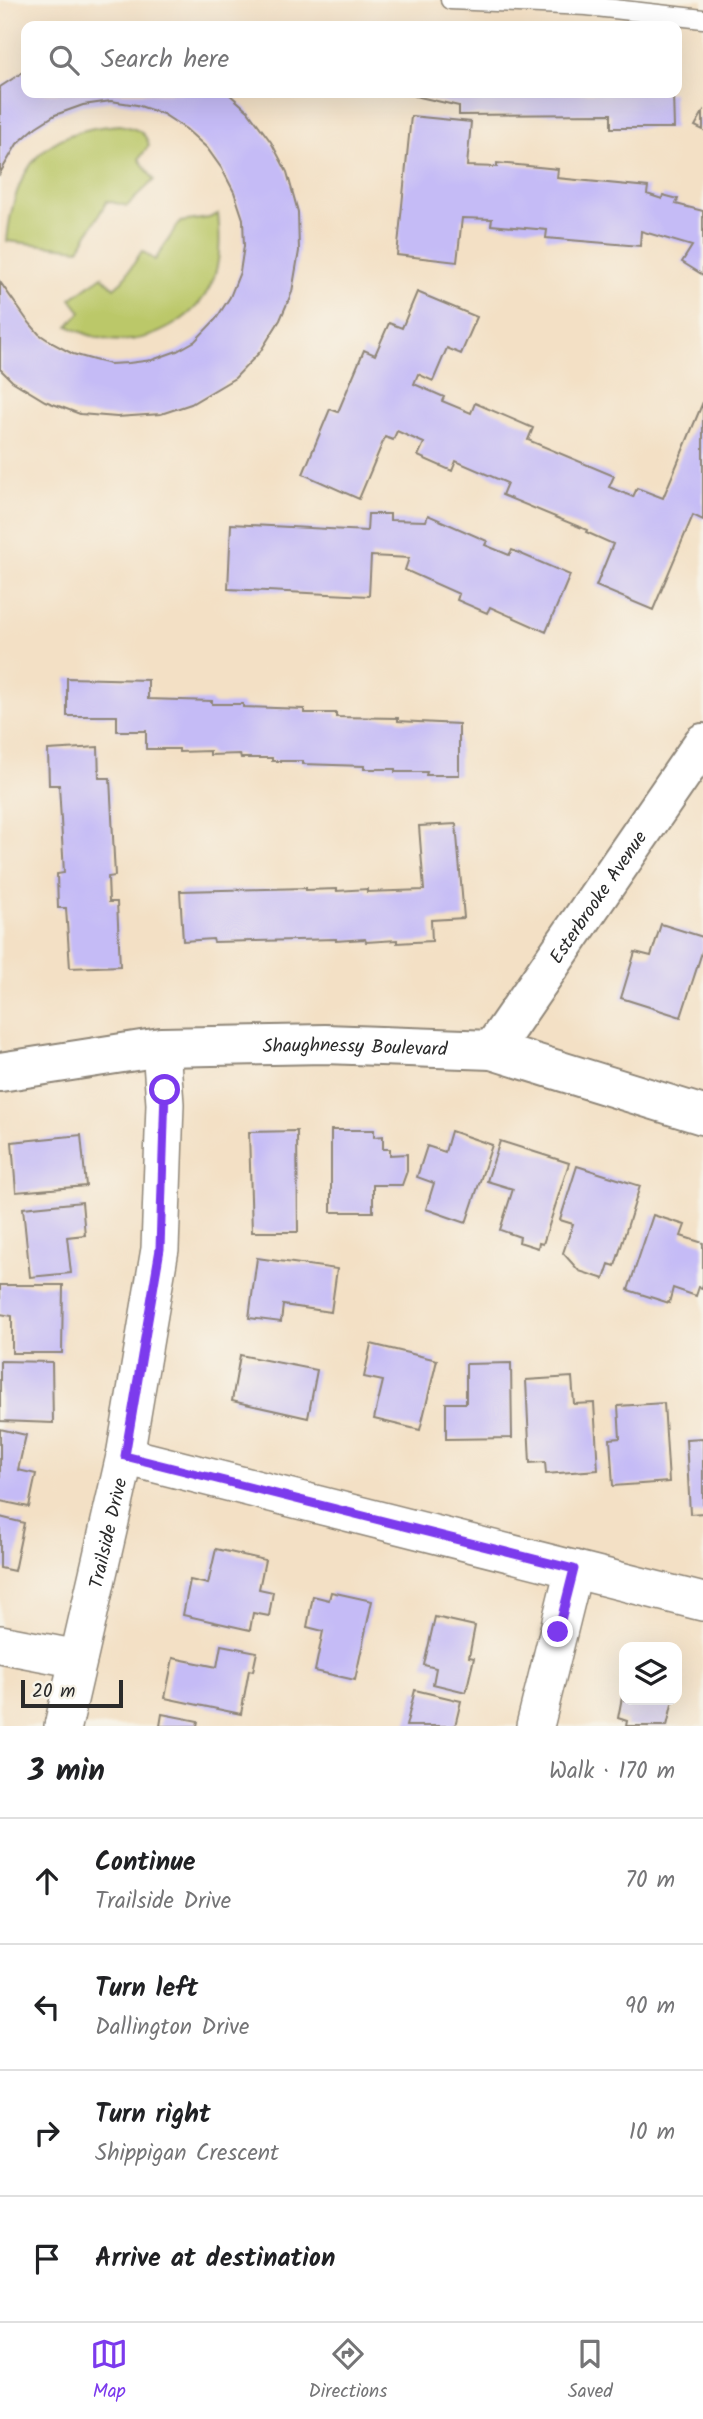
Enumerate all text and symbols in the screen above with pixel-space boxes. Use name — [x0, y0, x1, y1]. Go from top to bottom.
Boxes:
search box — [21, 21, 682, 98]
text: Search here — [101, 39, 229, 81]
icon: search — [45, 41, 83, 79]
street label: Esterbrooke Avenue — [542, 825, 656, 971]
street label: Shaughnessy Boulevard — [262, 1031, 448, 1065]
route start — [149, 1074, 180, 1105]
street label: Trailside Drive — [82, 1475, 137, 1592]
route end — [542, 1616, 573, 1647]
map controls — [619, 1642, 682, 1705]
button: layers — [619, 1642, 682, 1705]
scale bar — [21, 1677, 122, 1709]
text: 20 m — [32, 1677, 75, 1707]
text: 3 min — [28, 1748, 105, 1796]
text: Walk · 170 m — [549, 1754, 675, 1790]
text: Continue — [95, 1842, 196, 1884]
icon: ahead — [28, 1862, 66, 1900]
text: 70 m — [625, 1863, 675, 1899]
text: Trailside Drive — [95, 1884, 231, 1920]
text: Turn left — [95, 1968, 198, 2010]
icon: left — [28, 1988, 66, 2026]
text: 90 m — [625, 1989, 675, 2025]
text: Dallington Drive — [95, 2010, 249, 2046]
text: Turn right — [95, 2094, 211, 2136]
icon: right — [28, 2114, 66, 2152]
text: 10 m — [629, 2115, 675, 2151]
text: Shippigan Crescent — [95, 2136, 279, 2172]
text: Arrive at destination — [95, 2238, 335, 2280]
icon: arrive — [28, 2240, 66, 2278]
tab: Map — [90, 2335, 128, 2407]
tab: Directions — [309, 2335, 387, 2407]
tab: Saved — [568, 2335, 613, 2407]

